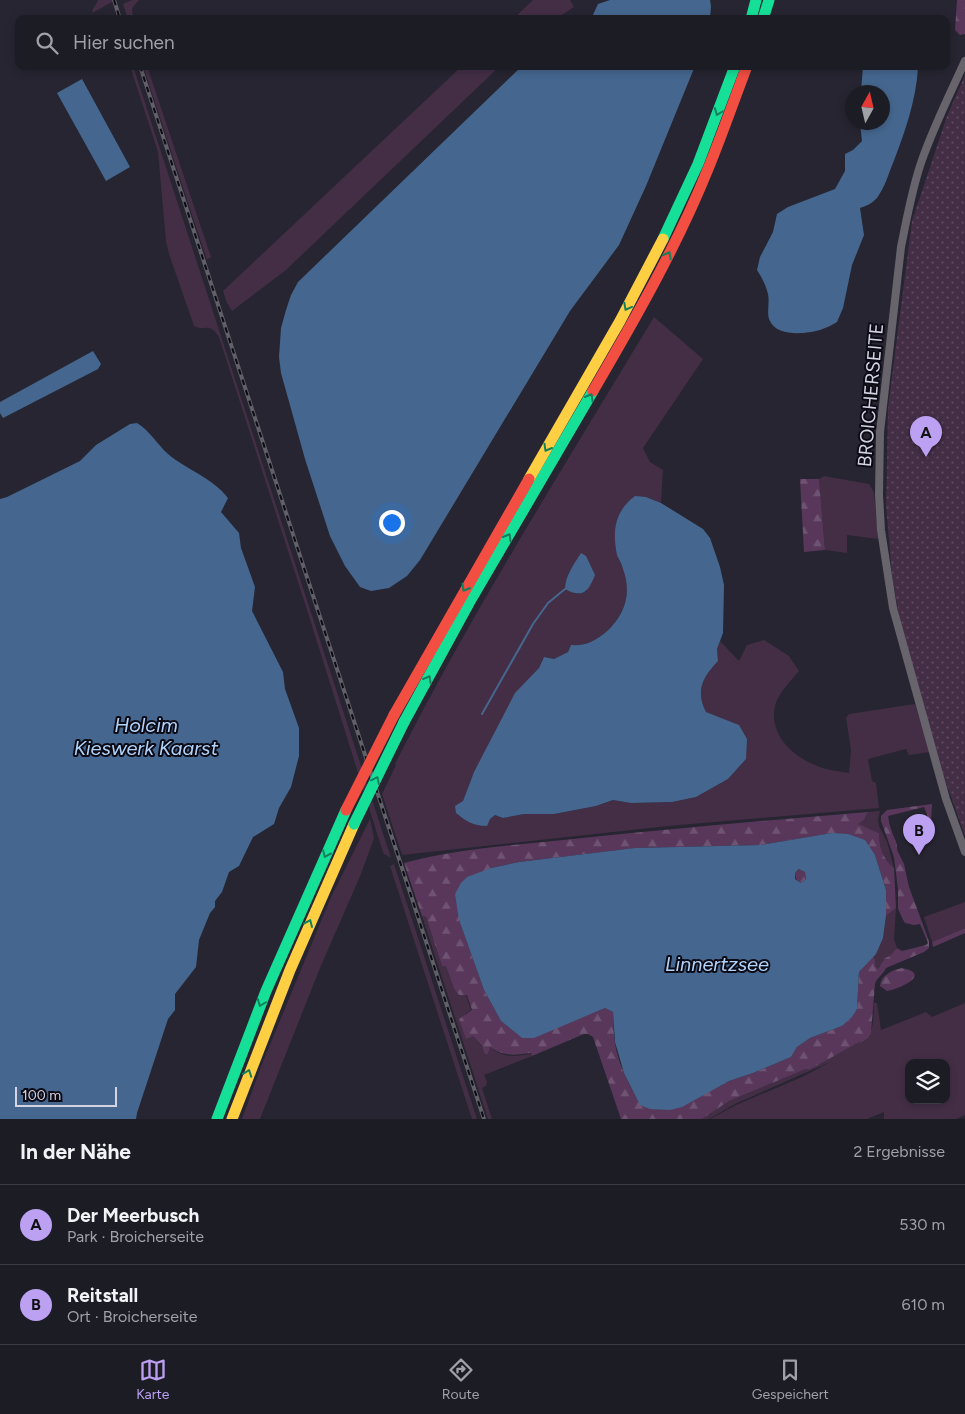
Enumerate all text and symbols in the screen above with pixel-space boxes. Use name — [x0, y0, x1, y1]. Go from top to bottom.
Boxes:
search box — [15, 15, 950, 70]
icon: search — [33, 29, 61, 57]
text: Hier suchen — [73, 31, 174, 54]
north arrow — [845, 85, 890, 130]
one-way arrow — [714, 107, 724, 116]
one-way arrow — [662, 251, 672, 260]
one-way arrow — [623, 301, 633, 310]
street label: BROICHERSEITE — [853, 322, 888, 468]
one-way arrow — [583, 394, 593, 403]
pin: A — [910, 416, 942, 457]
one-way arrow — [543, 442, 553, 451]
your location — [379, 510, 405, 536]
one-way arrow — [501, 534, 511, 543]
one-way arrow — [461, 583, 471, 592]
one-way arrow — [421, 675, 431, 684]
water label: Holcim Kieswerk Kaarst — [74, 713, 219, 760]
one-way arrow — [369, 776, 380, 785]
pin: B — [903, 814, 935, 855]
one-way arrow — [321, 849, 332, 858]
one-way arrow — [303, 919, 314, 928]
water label: Linnertzsee — [665, 952, 769, 976]
one-way arrow — [257, 999, 267, 1007]
map controls — [905, 1059, 950, 1104]
button: layers — [905, 1059, 950, 1104]
one-way arrow — [242, 1069, 252, 1078]
scale bar — [15, 1084, 118, 1107]
text: 100 m — [22, 1087, 61, 1104]
text: In der Nähe — [20, 1139, 131, 1164]
text: 2 Ergebnisse — [853, 1142, 945, 1161]
text: Der Meerbusch — [67, 1204, 199, 1227]
text: A — [30, 1215, 42, 1234]
text: 530 m — [899, 1215, 945, 1234]
text: Park · Broicherseite — [67, 1227, 204, 1246]
text: Reitstall — [67, 1284, 138, 1307]
text: B — [31, 1295, 41, 1314]
text: 610 m — [902, 1295, 945, 1314]
text: Ort · Broicherseite — [67, 1307, 197, 1326]
tab: Karte — [136, 1356, 169, 1403]
tab: Route — [442, 1356, 479, 1403]
tab: Gespeichert — [752, 1356, 829, 1403]

